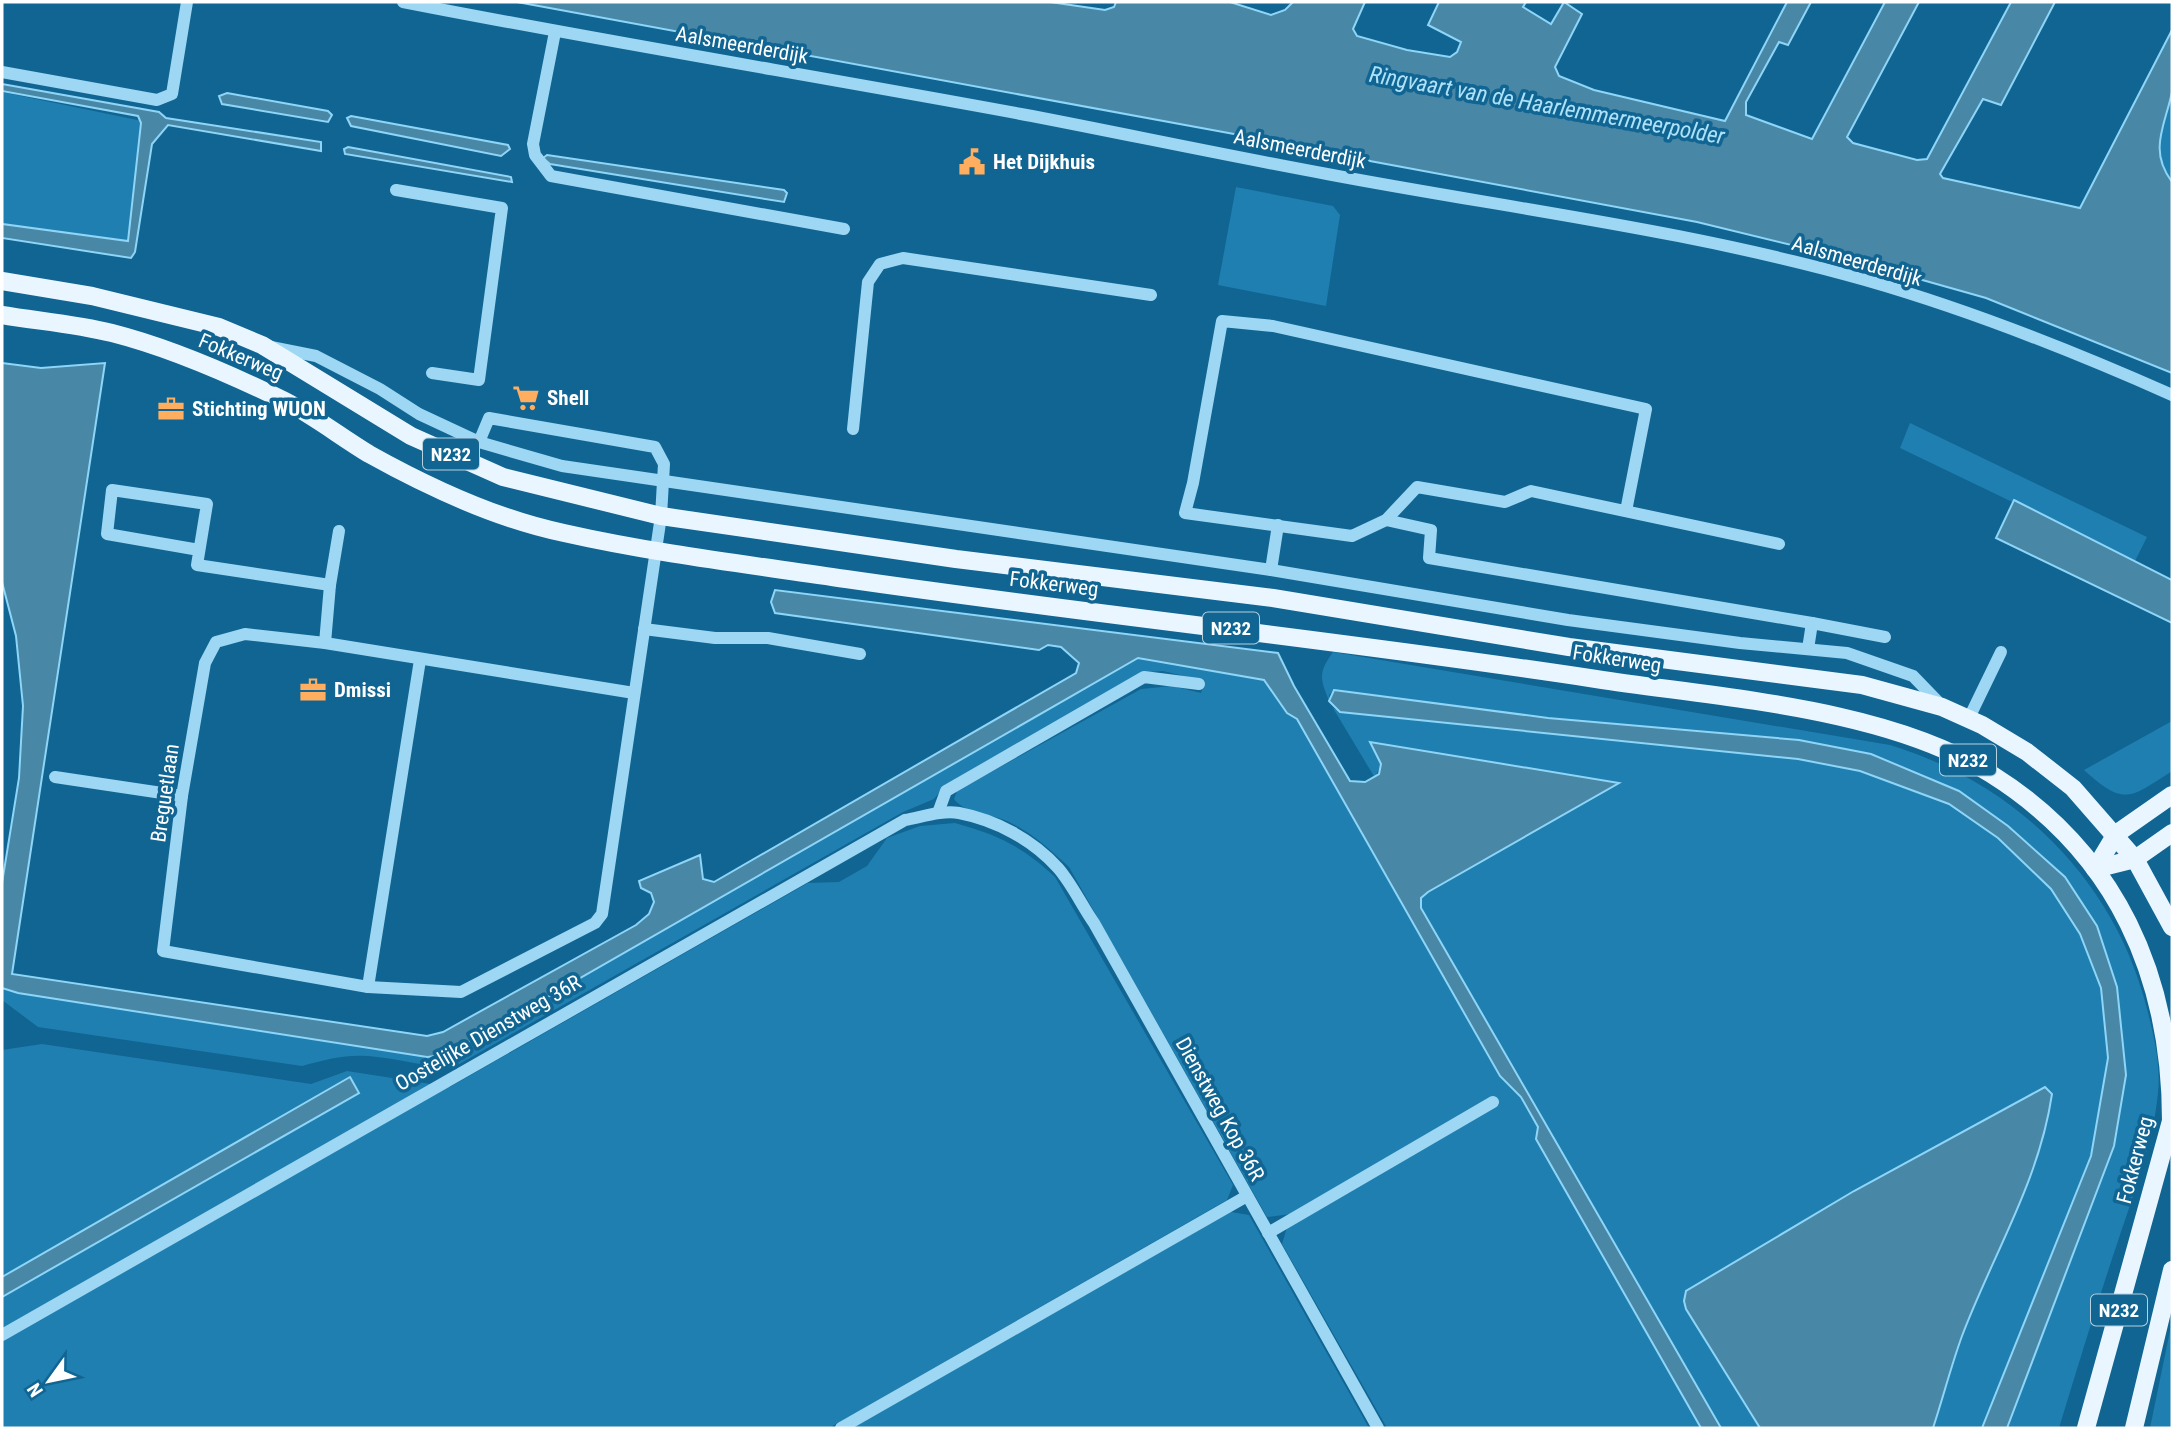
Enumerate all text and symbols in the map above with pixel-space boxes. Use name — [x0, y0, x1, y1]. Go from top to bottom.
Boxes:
street label: Aalsmeerderdijk — [674, 22, 811, 69]
water label: Ringvaart van de Haarlemmermeerpolder — [1367, 61, 1728, 150]
street label: Aalsmeerderdijk — [1232, 124, 1369, 174]
public building icon: Het Dijkhuis — [957, 147, 987, 177]
place label: Het Dijkhuis — [993, 150, 1095, 174]
street label: Aalsmeerderdijk — [1789, 231, 1925, 291]
street label: Fokkerweg — [195, 328, 287, 386]
supermarket icon: Shell — [511, 383, 541, 413]
place label: Shell — [547, 386, 589, 410]
office icon: Stichting WUON — [156, 394, 186, 424]
place label: Stichting WUON — [192, 397, 326, 421]
road number: N232 — [423, 438, 479, 470]
street label: Fokkerweg — [1008, 567, 1100, 601]
road number: N232 — [1203, 612, 1259, 643]
street label: Fokkerweg — [1571, 640, 1663, 678]
office icon: Dmissi — [298, 675, 328, 705]
place label: Dmissi — [334, 678, 391, 702]
street label: Breguetlaan — [146, 742, 184, 844]
road number: N232 — [1940, 744, 1996, 776]
street label: Oostelijke Dienstweg 36R — [391, 970, 585, 1096]
street label: Dienstweg Kop 36R — [1171, 1033, 1269, 1185]
street label: Fokkerweg — [2112, 1114, 2158, 1206]
road number: N232 — [2091, 1294, 2147, 1326]
north arrow — [14, 1346, 84, 1416]
text: N — [22, 1379, 48, 1401]

